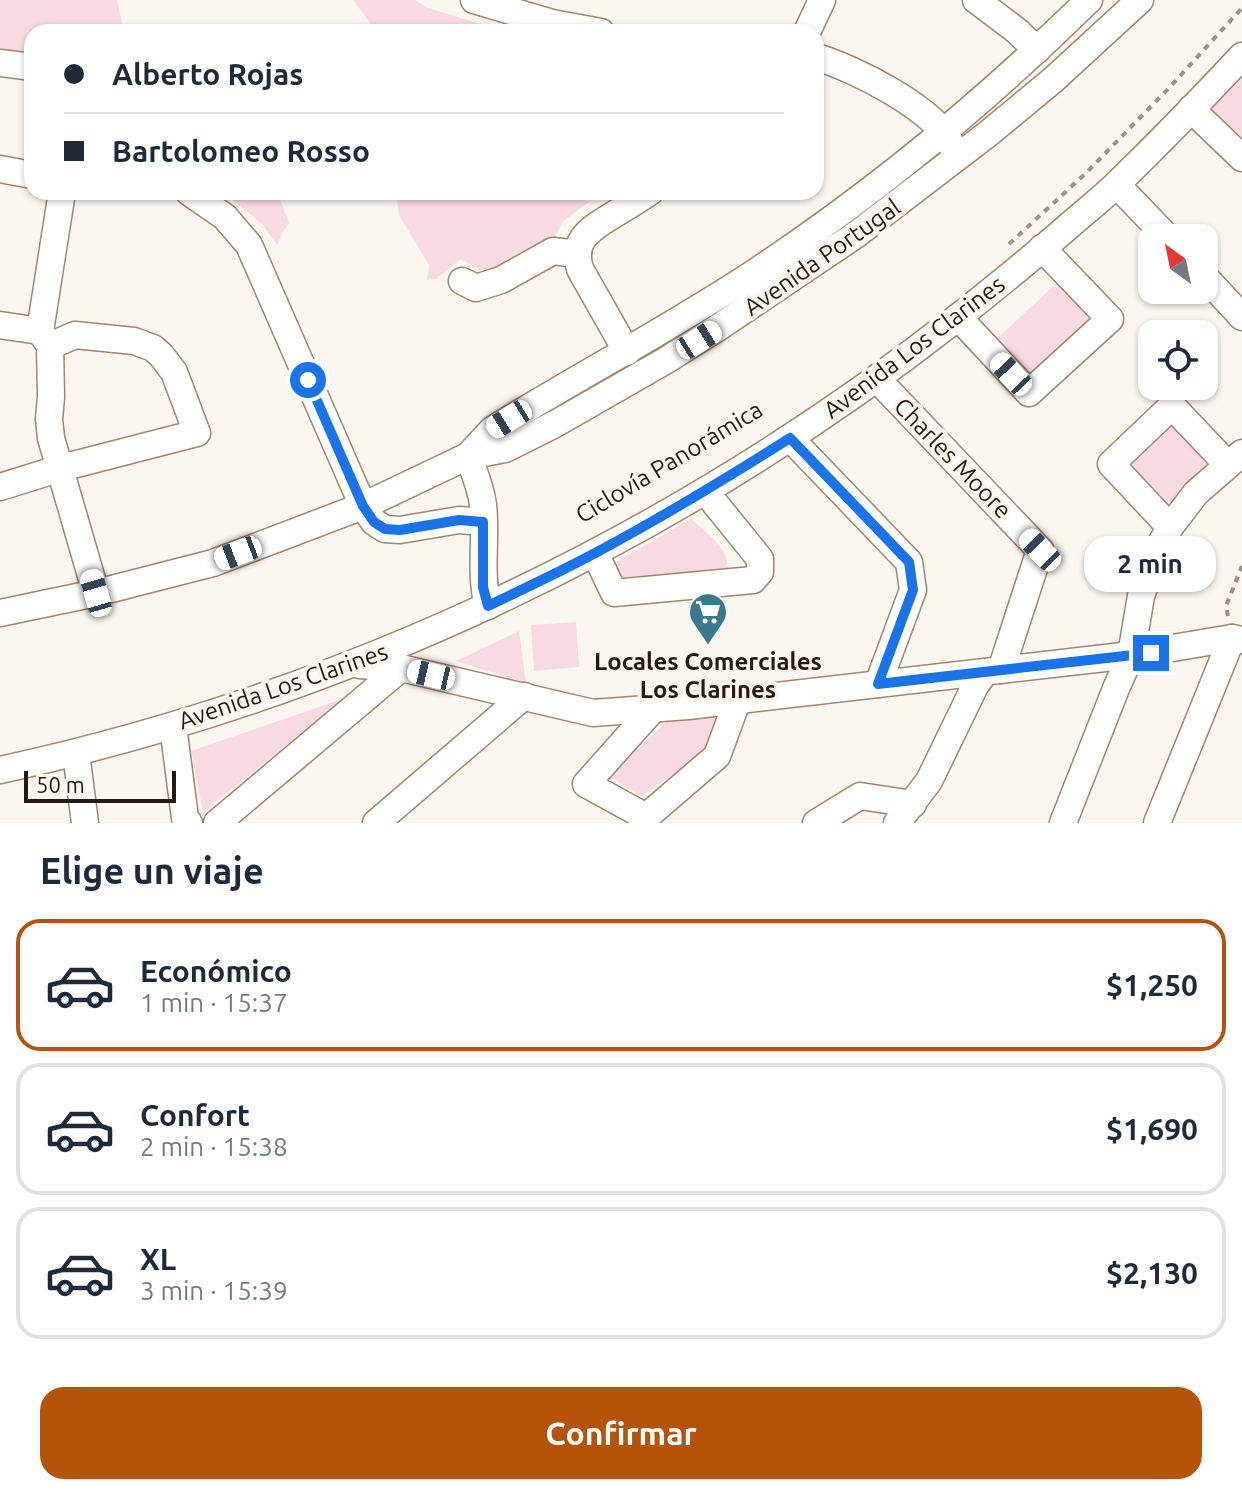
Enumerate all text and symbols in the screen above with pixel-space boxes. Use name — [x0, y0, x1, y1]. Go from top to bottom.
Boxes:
text: Alberto Rojas — [112, 57, 303, 91]
text: Bartolomeo Rosso — [112, 134, 370, 168]
street label: Avenida Portugal — [739, 193, 905, 321]
north arrow — [1138, 224, 1218, 304]
map controls — [1138, 224, 1218, 400]
street label: Avenida Los Clarines — [818, 270, 1010, 424]
car — [672, 317, 726, 363]
button: locate — [1138, 320, 1218, 400]
car — [986, 348, 1036, 400]
route start — [290, 362, 326, 398]
street label: Charles Moore — [889, 392, 1017, 524]
car — [482, 396, 536, 442]
street label: Ciclovía Panorámica — [571, 396, 767, 528]
car — [1015, 524, 1065, 576]
car — [211, 533, 265, 573]
callout: 2 min — [1085, 537, 1217, 593]
text: 2 min — [1117, 549, 1183, 578]
car — [78, 567, 114, 619]
supermarket icon: Locales Comerciales Los Clarines — [687, 591, 729, 646]
route end — [1133, 635, 1169, 671]
street label: Avenida Los Clarines — [175, 638, 391, 734]
place label: Locales Comerciales Los Clarines — [594, 648, 822, 703]
car — [405, 658, 457, 692]
scale bar — [24, 767, 176, 803]
text: 50 m — [36, 772, 85, 797]
text: Elige un viaje — [40, 850, 264, 891]
icon: car — [44, 949, 116, 1021]
text: Económico — [140, 954, 292, 988]
text: $1,250 — [1106, 968, 1198, 1002]
text: 1 min · 15:37 — [140, 988, 288, 1017]
icon: car — [44, 1093, 116, 1165]
text: Confort — [140, 1098, 250, 1132]
text: $1,690 — [1106, 1112, 1198, 1146]
text: 2 min · 15:38 — [140, 1132, 288, 1161]
icon: car — [44, 1237, 116, 1309]
text: XL — [140, 1242, 176, 1276]
text: $2,130 — [1106, 1256, 1198, 1290]
text: 3 min · 15:39 — [140, 1276, 288, 1305]
button: Confirmar — [40, 1387, 1202, 1479]

